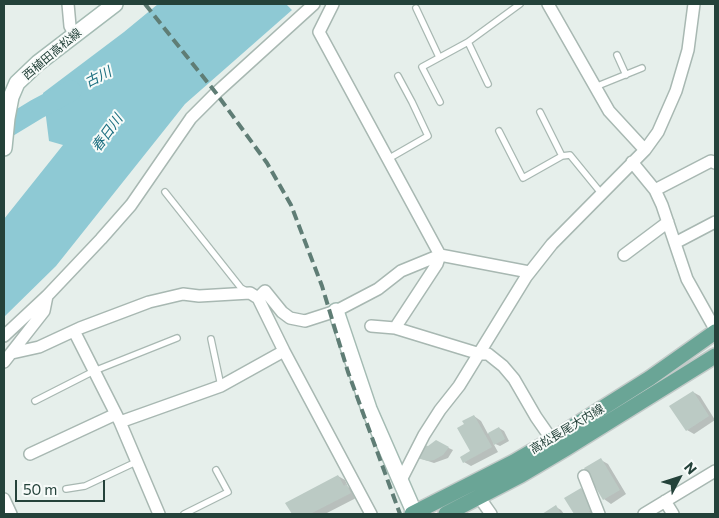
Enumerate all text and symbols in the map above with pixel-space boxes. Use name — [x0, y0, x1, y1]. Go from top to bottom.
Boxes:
street label: 西植田高松線 — [20, 25, 84, 83]
water label: 古川 — [82, 63, 114, 91]
water label: 春日川 — [88, 111, 126, 155]
street label: 高松長尾大内線 — [527, 401, 607, 457]
north arrow — [654, 453, 704, 503]
text: N — [681, 459, 701, 478]
scale bar — [18, 470, 108, 502]
text: 50 m — [23, 480, 57, 498]

